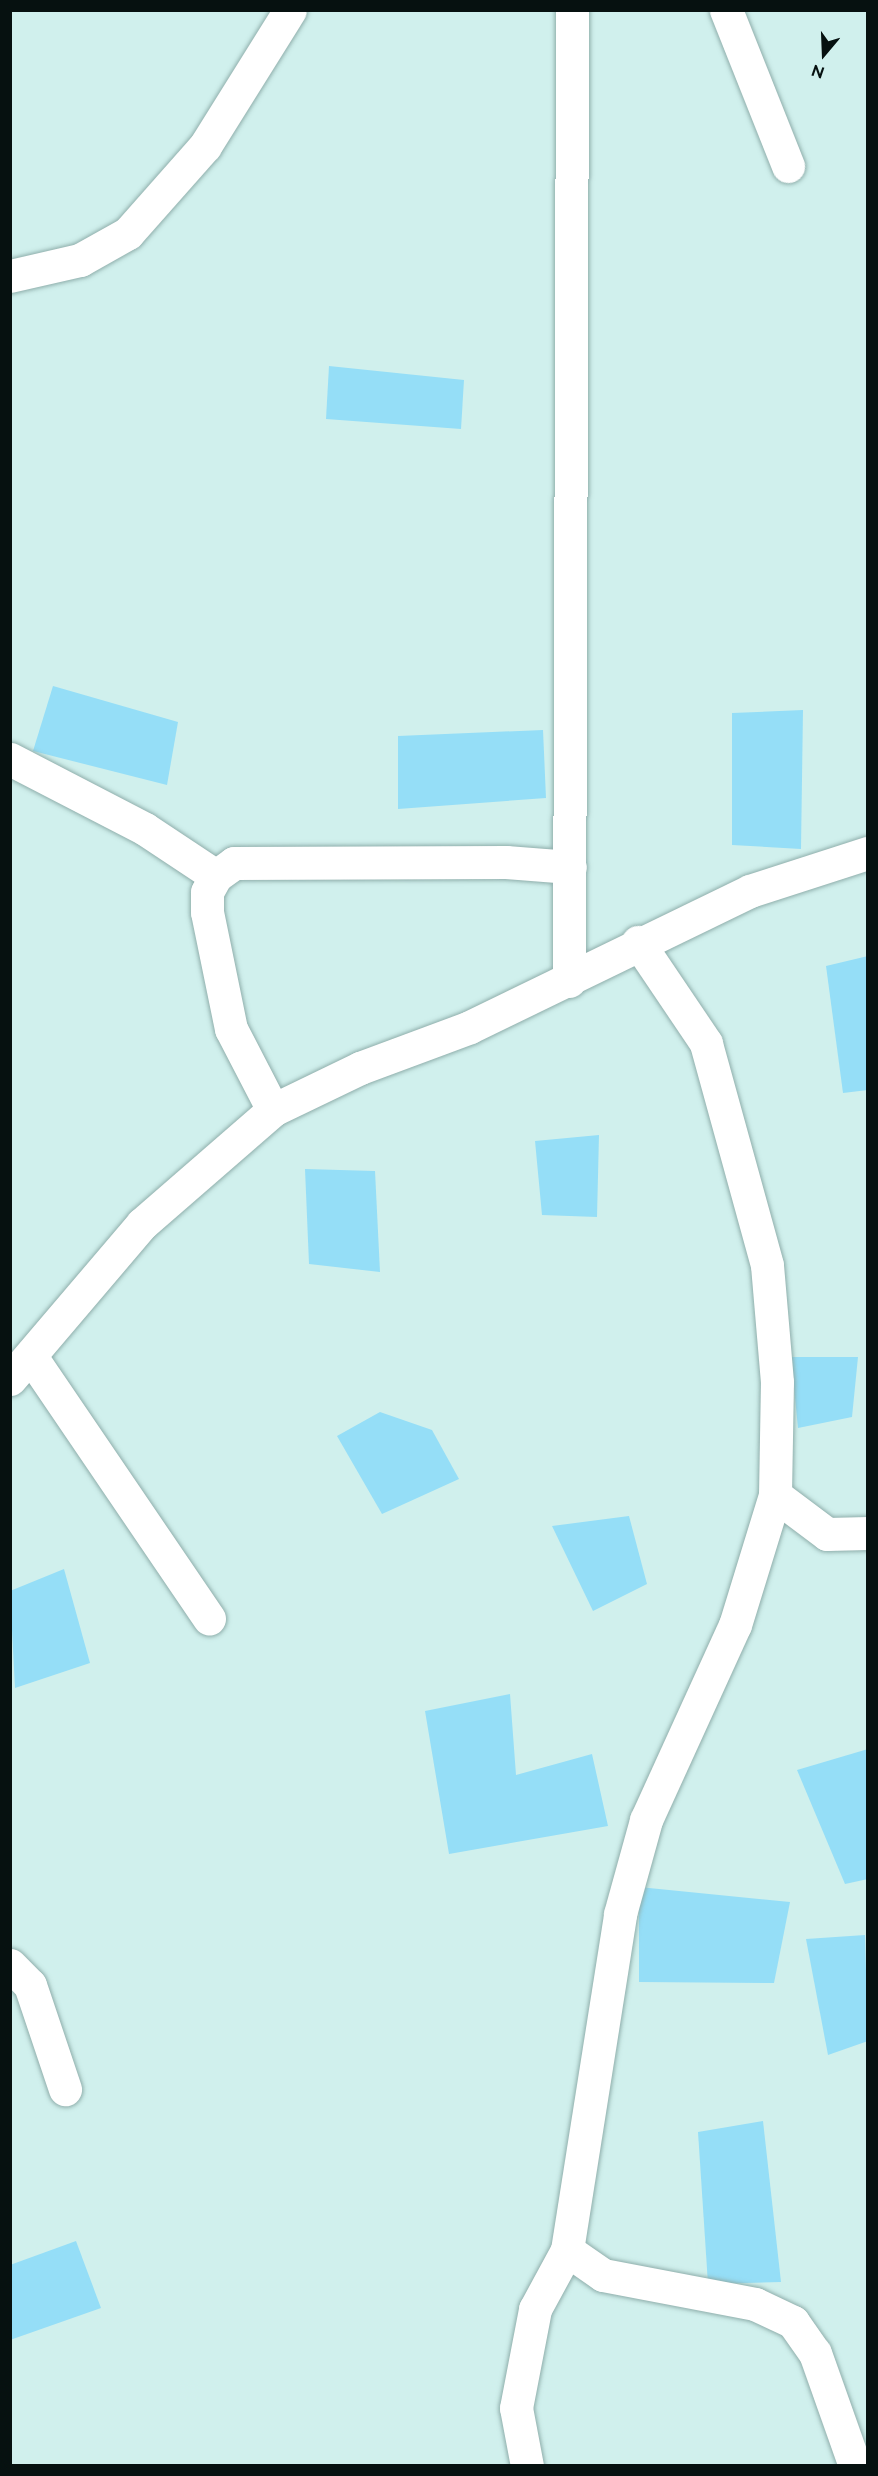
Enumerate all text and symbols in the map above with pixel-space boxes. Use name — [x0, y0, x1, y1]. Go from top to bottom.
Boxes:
north arrow — [794, 24, 854, 84]
text: N — [809, 61, 827, 82]

